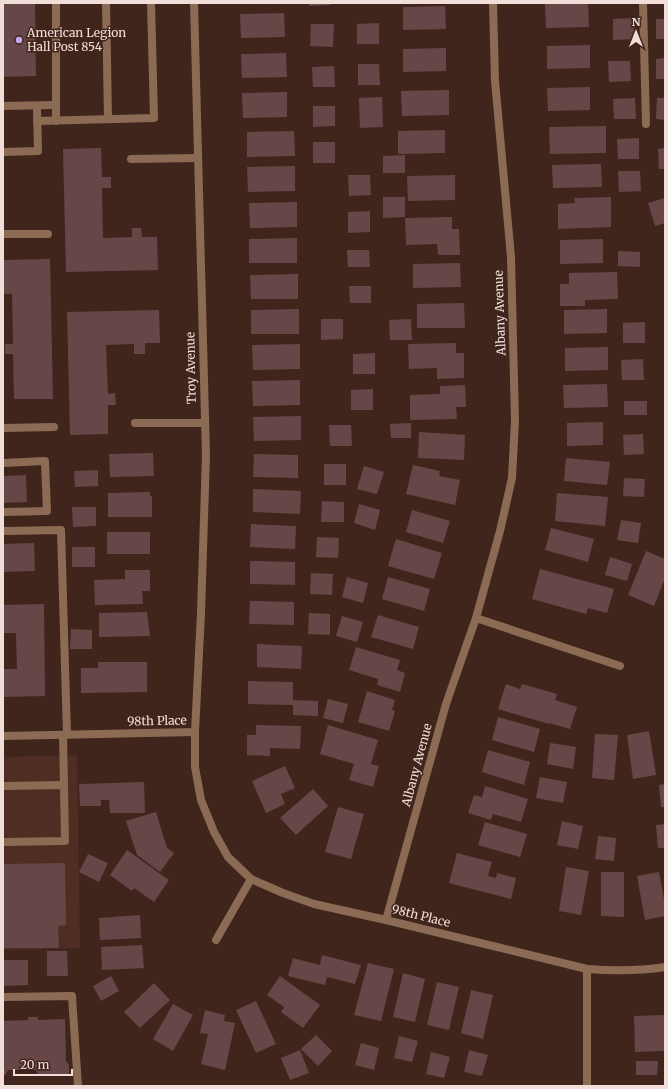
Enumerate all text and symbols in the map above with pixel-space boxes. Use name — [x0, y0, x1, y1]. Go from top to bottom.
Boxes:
north arrow — [616, 12, 656, 52]
text: N — [632, 15, 641, 29]
place label: American Legion Hall Post 854 — [26, 25, 126, 54]
marker: American Legion Hall Post 854 — [14, 35, 24, 45]
street label: Albany Avenue — [491, 270, 509, 357]
street label: Troy Avenue — [182, 332, 199, 404]
street label: 98th Place — [127, 712, 187, 729]
street label: Albany Avenue — [398, 722, 435, 809]
street label: 98th Place — [390, 901, 452, 930]
scale bar — [14, 1051, 72, 1077]
text: 20 m — [20, 1057, 49, 1072]

